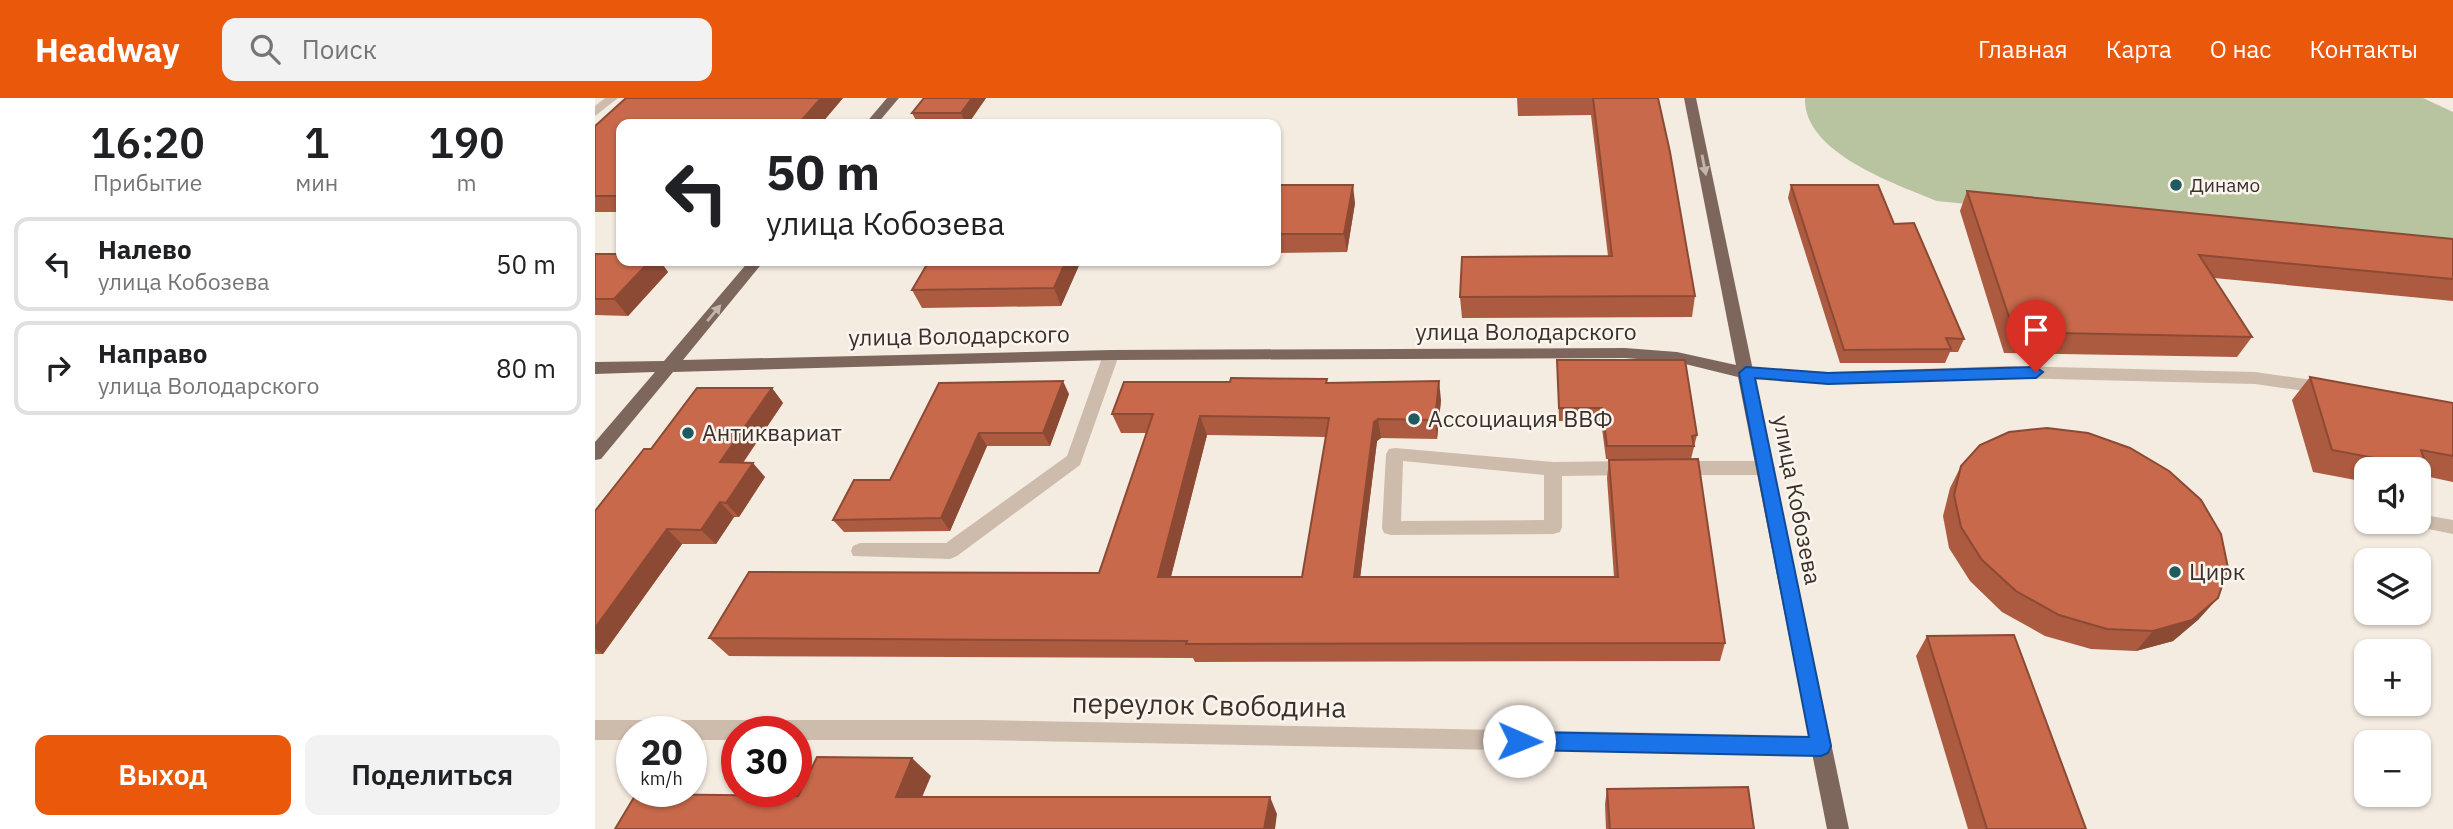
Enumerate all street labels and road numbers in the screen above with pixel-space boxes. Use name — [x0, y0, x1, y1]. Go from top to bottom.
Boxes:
street label: улица Володарского — [1415, 316, 1637, 346]
street label: улица Володарского — [848, 318, 1070, 352]
street label: улица Кобозева — [1767, 413, 1829, 587]
street label: переулок Свободина — [1071, 684, 1347, 725]

